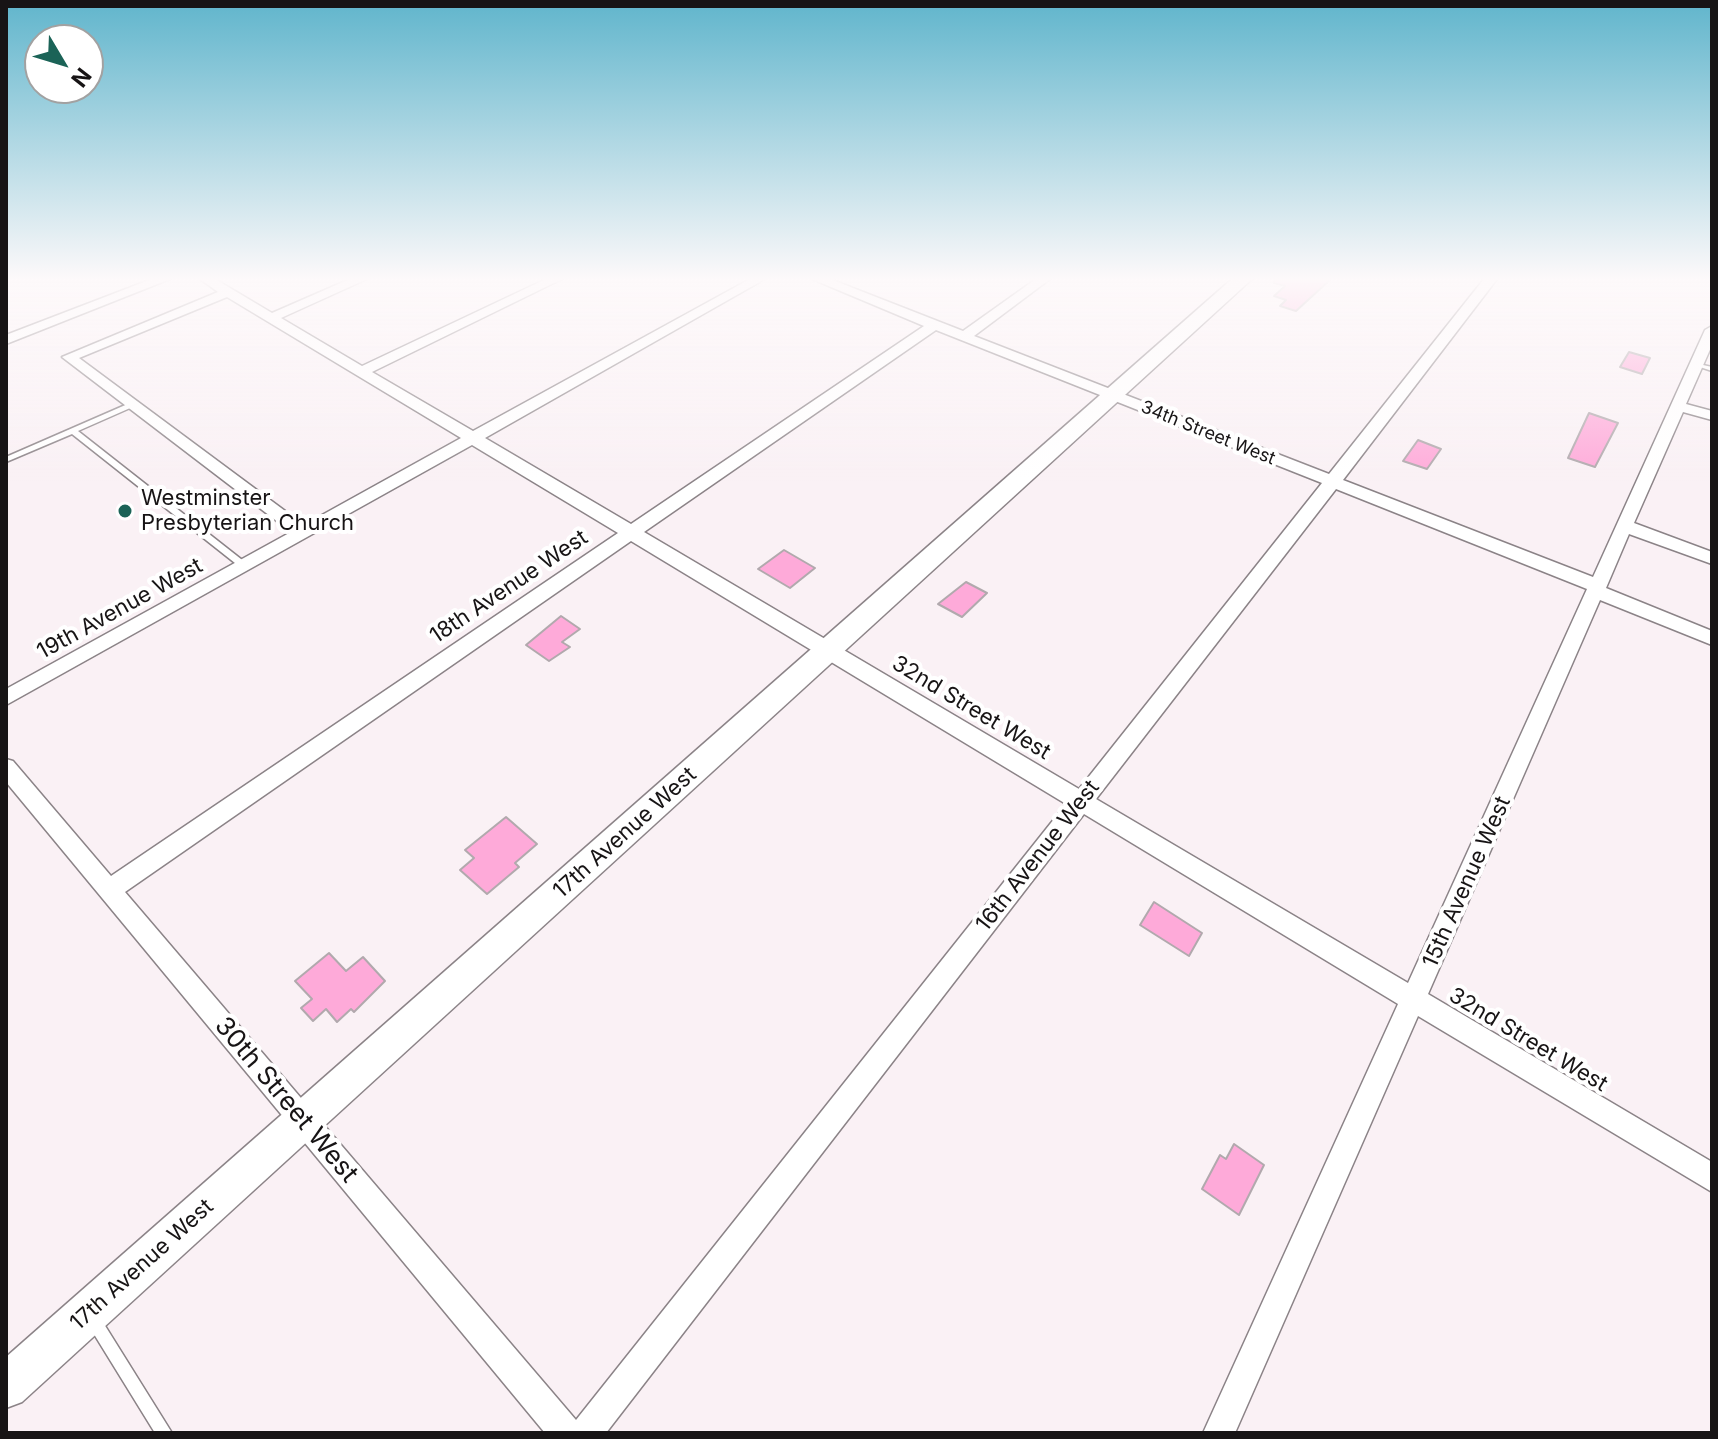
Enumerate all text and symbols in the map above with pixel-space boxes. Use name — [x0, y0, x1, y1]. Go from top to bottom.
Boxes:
north arrow — [24, 24, 104, 104]
text: N — [66, 63, 97, 92]
street label: 34th Street West — [1138, 396, 1278, 470]
place label: Westminster Presbyterian Church — [141, 485, 354, 536]
marker: Westminster Presbyterian Church — [116, 502, 134, 520]
street label: 18th Avenue West — [425, 524, 593, 650]
street label: 19th Avenue West — [33, 553, 207, 665]
street label: 32nd Street West — [887, 650, 1055, 766]
street label: 17th Avenue West — [548, 762, 702, 904]
street label: 16th Avenue West — [971, 775, 1105, 937]
street label: 15th Avenue West — [1417, 792, 1517, 972]
street label: 32nd Street West — [1444, 982, 1612, 1098]
street label: 30th Street West — [208, 1011, 364, 1189]
street label: 17th Avenue West — [65, 1194, 219, 1336]

